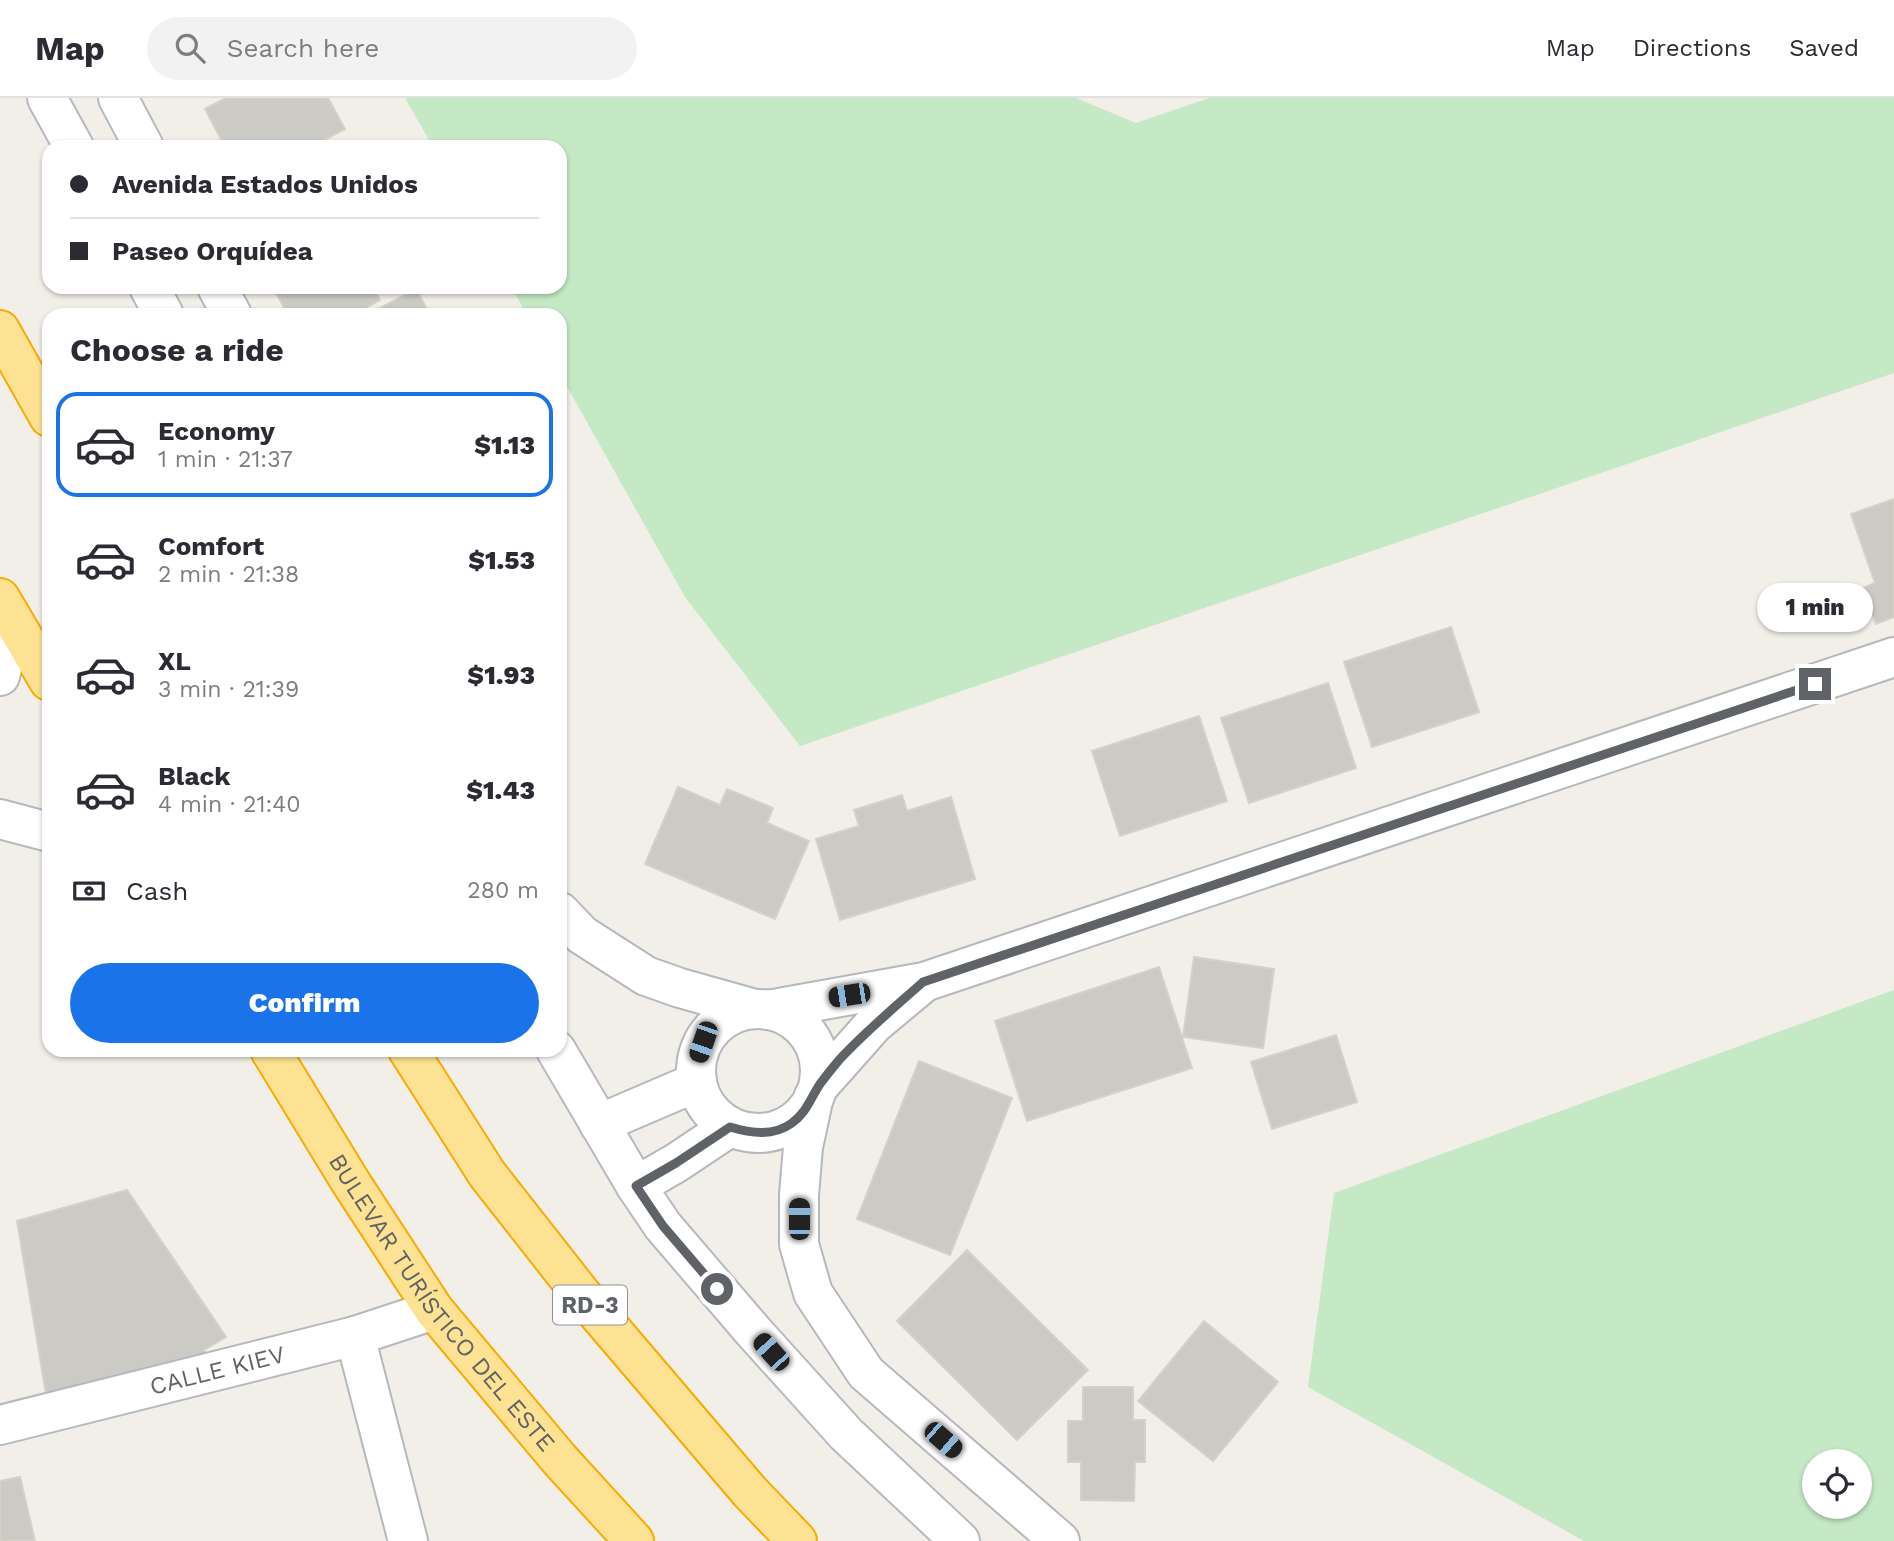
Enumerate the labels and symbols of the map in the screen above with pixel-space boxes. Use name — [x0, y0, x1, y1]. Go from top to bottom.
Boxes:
callout: 1 min — [1757, 582, 1873, 632]
route end — [1799, 668, 1831, 700]
car — [827, 981, 872, 1009]
car — [687, 1019, 720, 1065]
street label: BULEVAR TURÍSTICO DEL ESTE — [323, 1149, 561, 1457]
car — [789, 1198, 810, 1240]
route start — [701, 1273, 733, 1305]
road number: RD-3 — [553, 1286, 627, 1324]
car — [750, 1329, 793, 1375]
street label: CALLE KIEV — [147, 1340, 288, 1401]
car — [921, 1418, 966, 1462]

